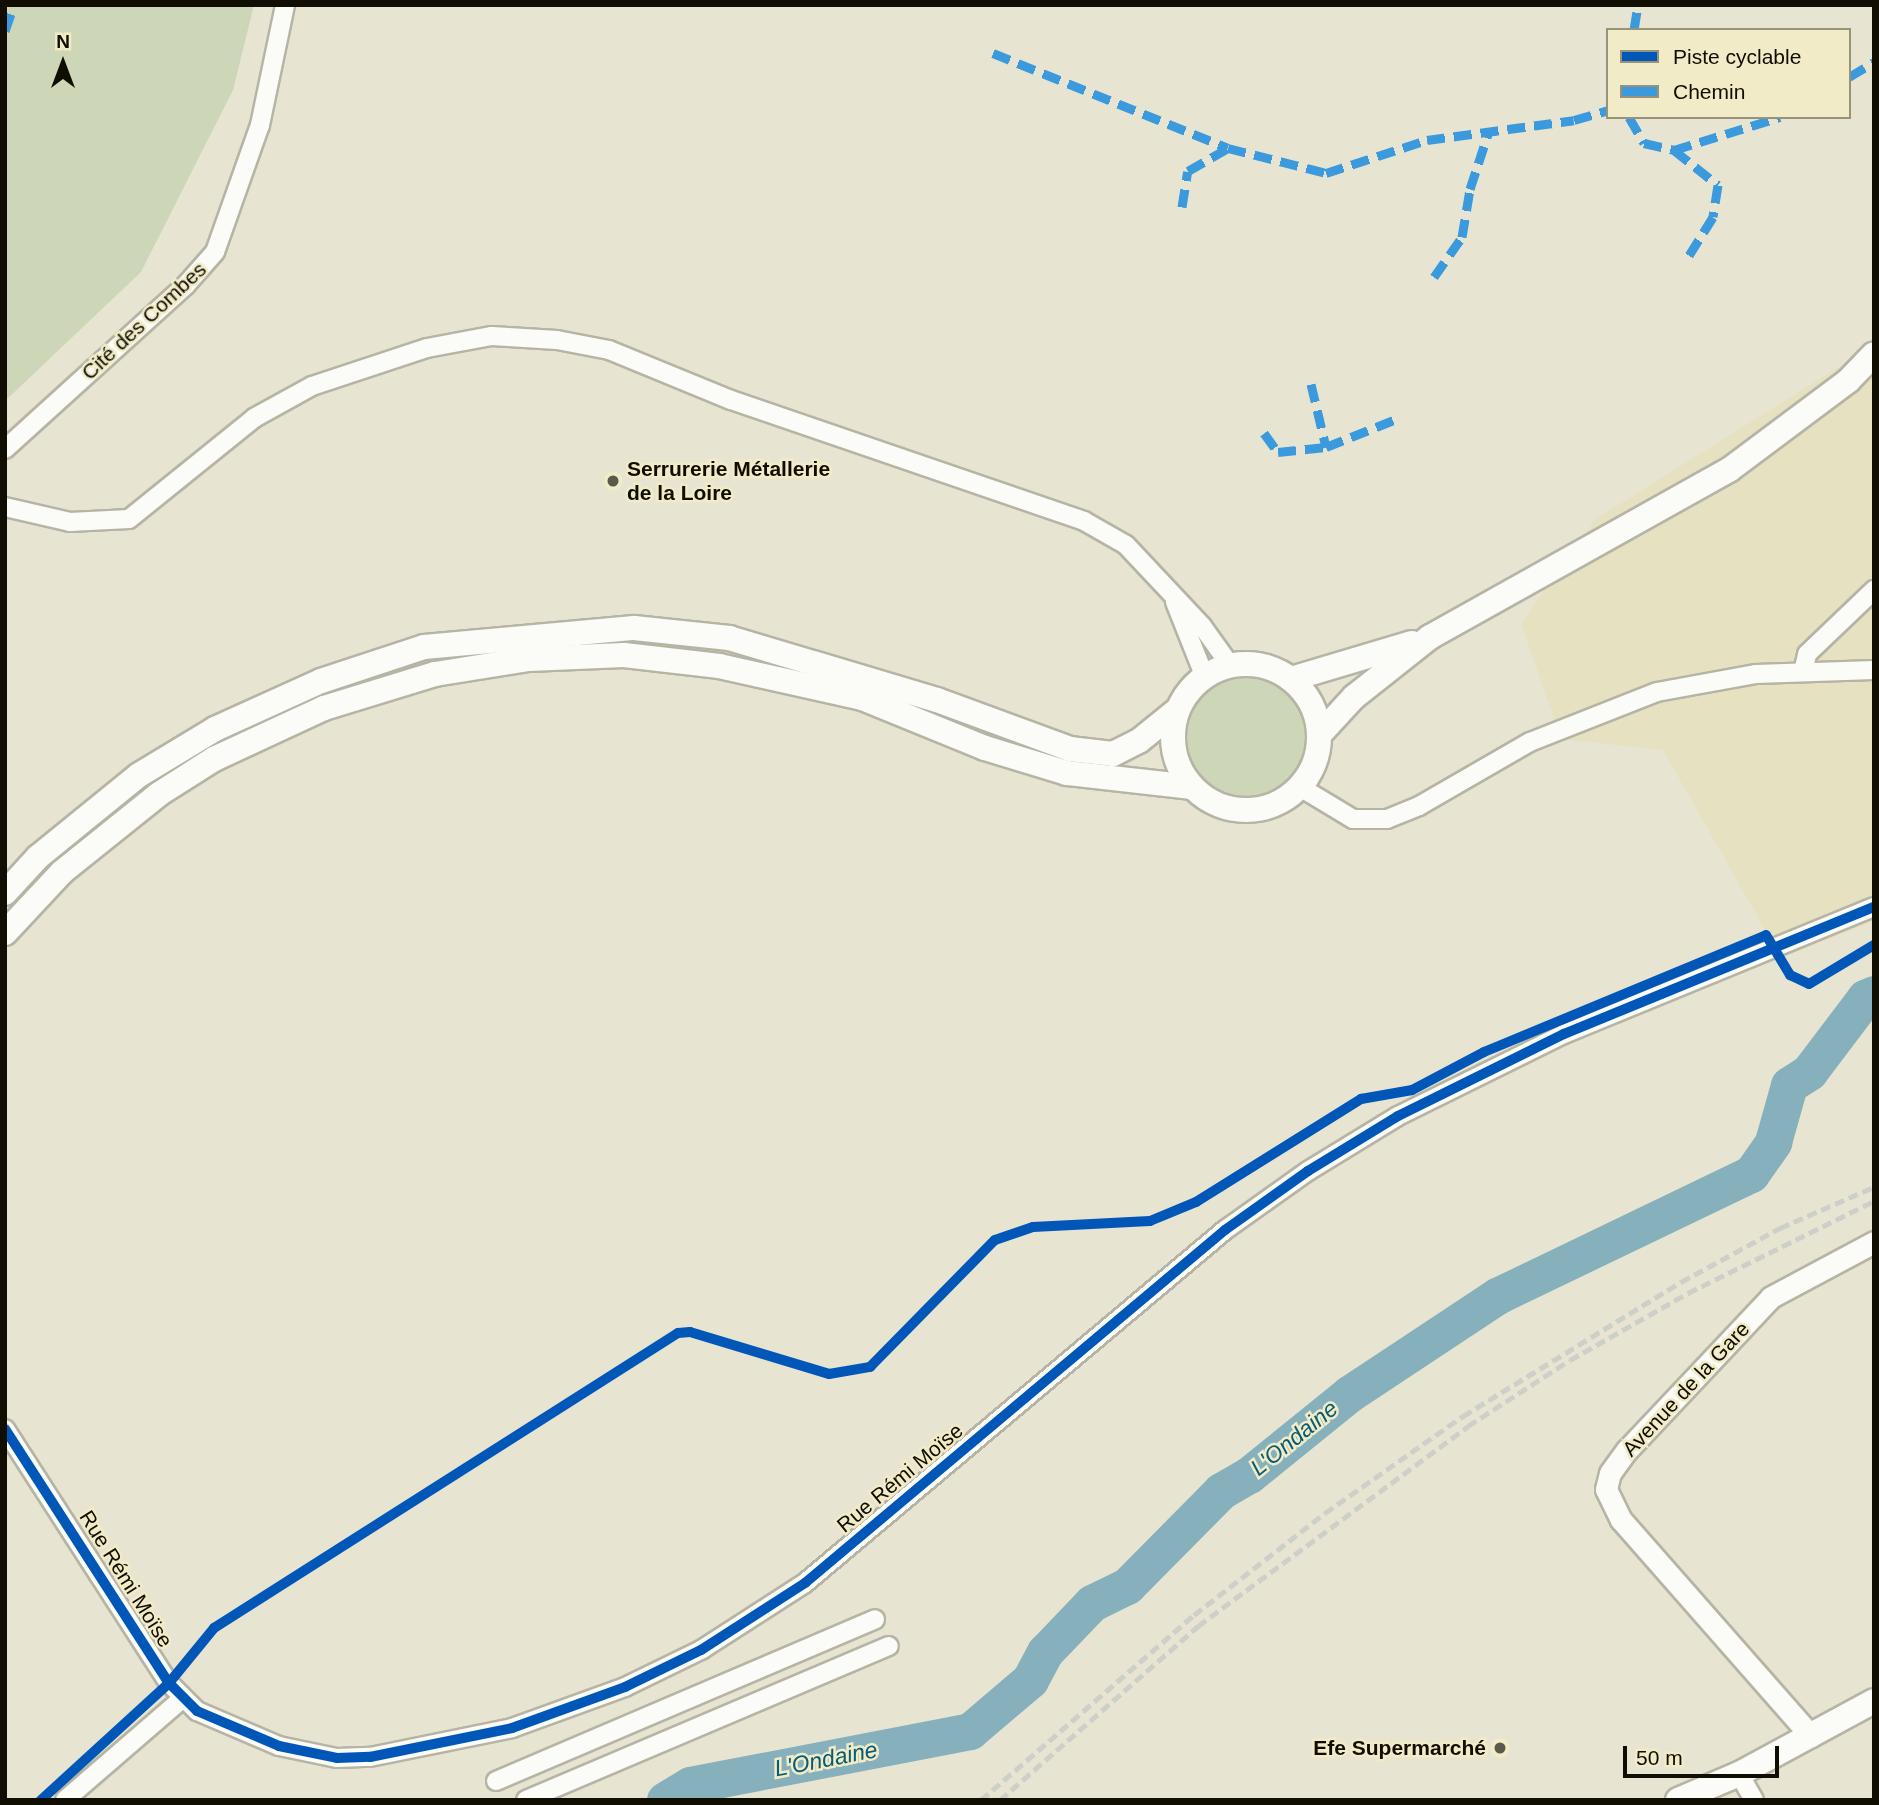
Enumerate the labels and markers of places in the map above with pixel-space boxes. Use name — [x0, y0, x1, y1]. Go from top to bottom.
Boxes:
place label: Serrurerie Métallerie de la Loire — [627, 456, 830, 506]
marker: Serrurerie Métallerie de la Loire — [605, 473, 621, 489]
place label: Efe Supermarché — [1313, 1735, 1486, 1761]
marker: Efe Supermarché — [1492, 1740, 1508, 1756]

